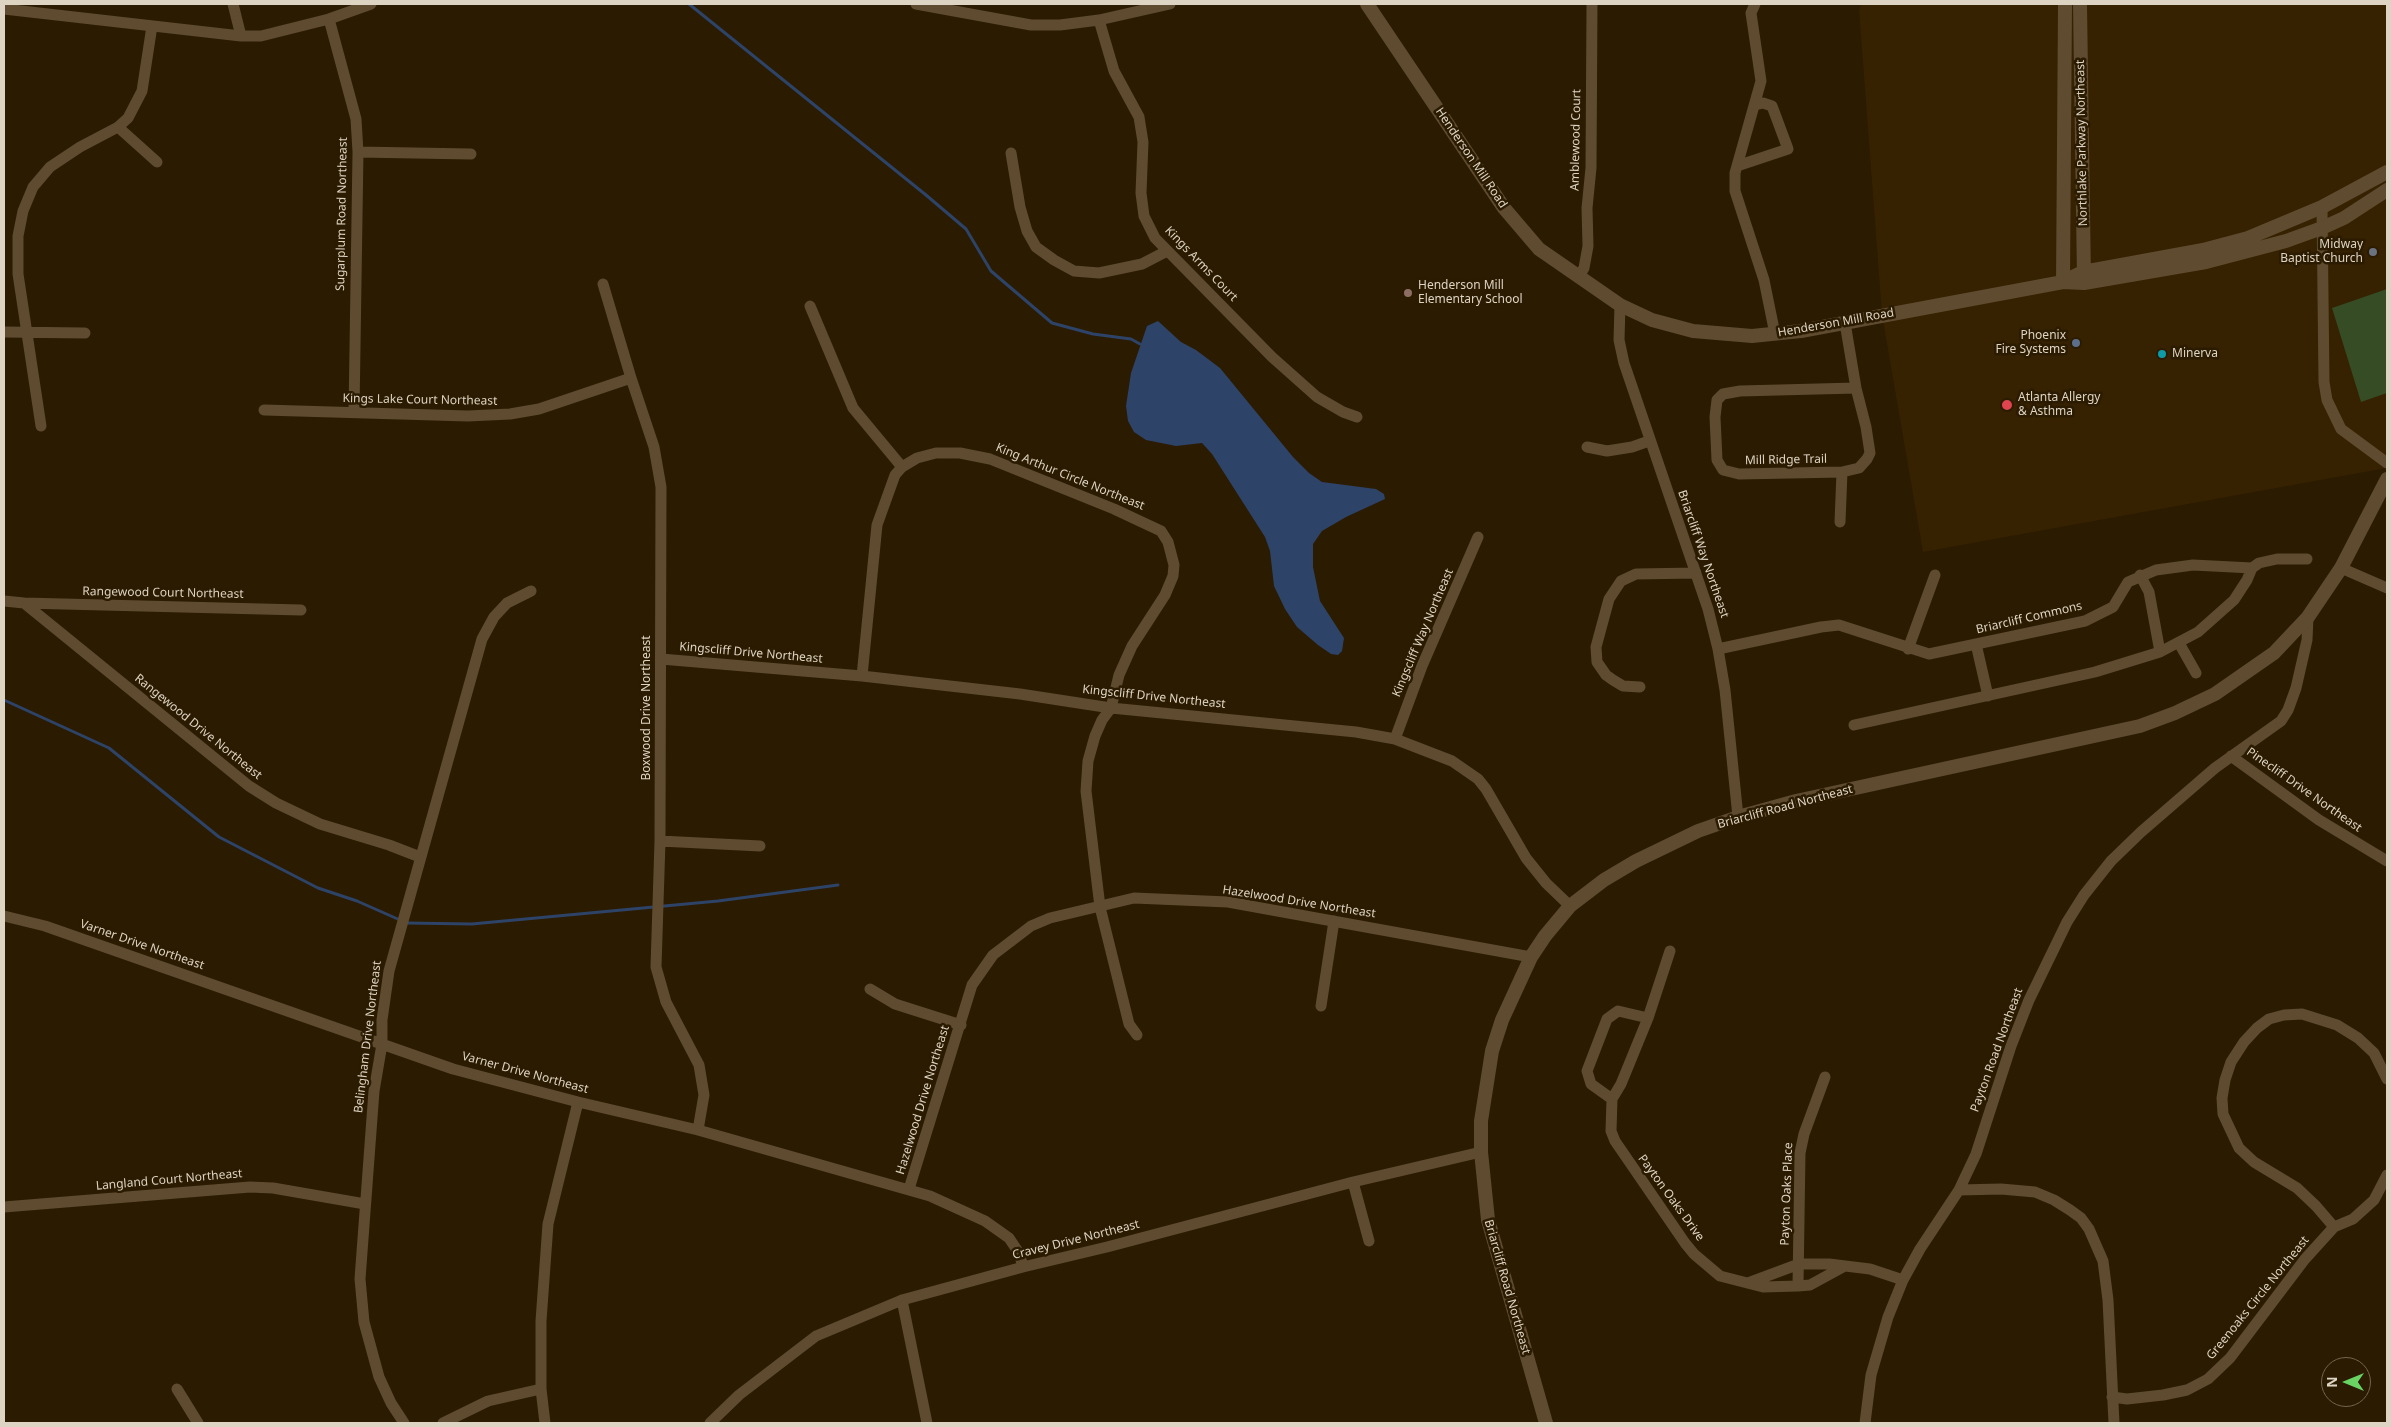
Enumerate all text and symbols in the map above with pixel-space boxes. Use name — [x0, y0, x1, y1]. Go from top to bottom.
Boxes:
street label: Northlake Parkway Northeast — [2073, 60, 2091, 226]
street label: Amblewood Court — [1568, 89, 1584, 191]
street label: Henderson Mill Road — [1432, 105, 1510, 211]
street label: Sugarplum Road Northeast — [333, 137, 351, 291]
street label: Kings Arms Court — [1162, 224, 1240, 304]
place label: Midway Baptist Church — [2280, 238, 2363, 266]
marker: Midway Baptist Church — [2367, 246, 2379, 258]
place label: Henderson Mill Elementary School — [1418, 279, 1523, 307]
marker: Henderson Mill Elementary School — [1402, 287, 1414, 299]
street label: Henderson Mill Road — [1777, 306, 1895, 340]
place label: Phoenix Fire Systems — [1996, 329, 2066, 357]
marker: Phoenix Fire Systems — [2070, 337, 2082, 349]
place label: Minerva — [2172, 347, 2218, 361]
marker: Minerva — [2156, 348, 2168, 360]
street label: Kings Lake Court Northeast — [342, 391, 498, 409]
place label: Atlanta Allergy & Asthma — [2018, 391, 2100, 419]
marker: Atlanta Allergy & Asthma — [2000, 398, 2014, 412]
street label: King Arthur Circle Northeast — [994, 441, 1146, 513]
street label: Mill Ridge Trail — [1745, 452, 1827, 468]
street label: Briarcliff Way Northeast — [1674, 488, 1732, 620]
street label: Kingscliff Way Northeast — [1389, 567, 1457, 699]
street label: Rangewood Court Northeast — [82, 584, 244, 602]
street label: Briarcliff Commons — [1975, 599, 2083, 637]
street label: Boxwood Drive Northeast — [640, 635, 654, 781]
street label: Kingscliff Drive Northeast — [679, 640, 823, 666]
street label: Rangewood Drive Northeast — [132, 671, 264, 783]
street label: Kingscliff Drive Northeast — [1082, 682, 1226, 712]
street label: Pinecliff Drive Northeast — [2244, 745, 2364, 835]
street label: Briarcliff Road Northeast — [1716, 782, 1854, 832]
street label: Hazelwood Drive Northeast — [1221, 883, 1377, 921]
street label: Varner Drive Northeast — [78, 917, 206, 973]
street label: Belingham Drive Northeast — [351, 960, 385, 1114]
street label: Payton Road Northeast — [1968, 986, 2026, 1114]
street label: Hazelwood Drive Northeast — [893, 1024, 953, 1176]
street label: Varner Drive Northeast — [460, 1049, 590, 1097]
street label: Payton Oaks Place — [1778, 1142, 1796, 1246]
street label: Payton Oaks Drive — [1635, 1152, 1707, 1244]
street label: Langland Court Northeast — [95, 1166, 243, 1194]
street label: Cravey Drive Northeast — [1011, 1217, 1141, 1263]
street label: Briarcliff Road Northeast — [1481, 1218, 1533, 1356]
street label: Greenoaks Circle Northeast — [2204, 1233, 2312, 1363]
north arrow — [2321, 1357, 2371, 1407]
text: N — [2322, 1376, 2341, 1388]

